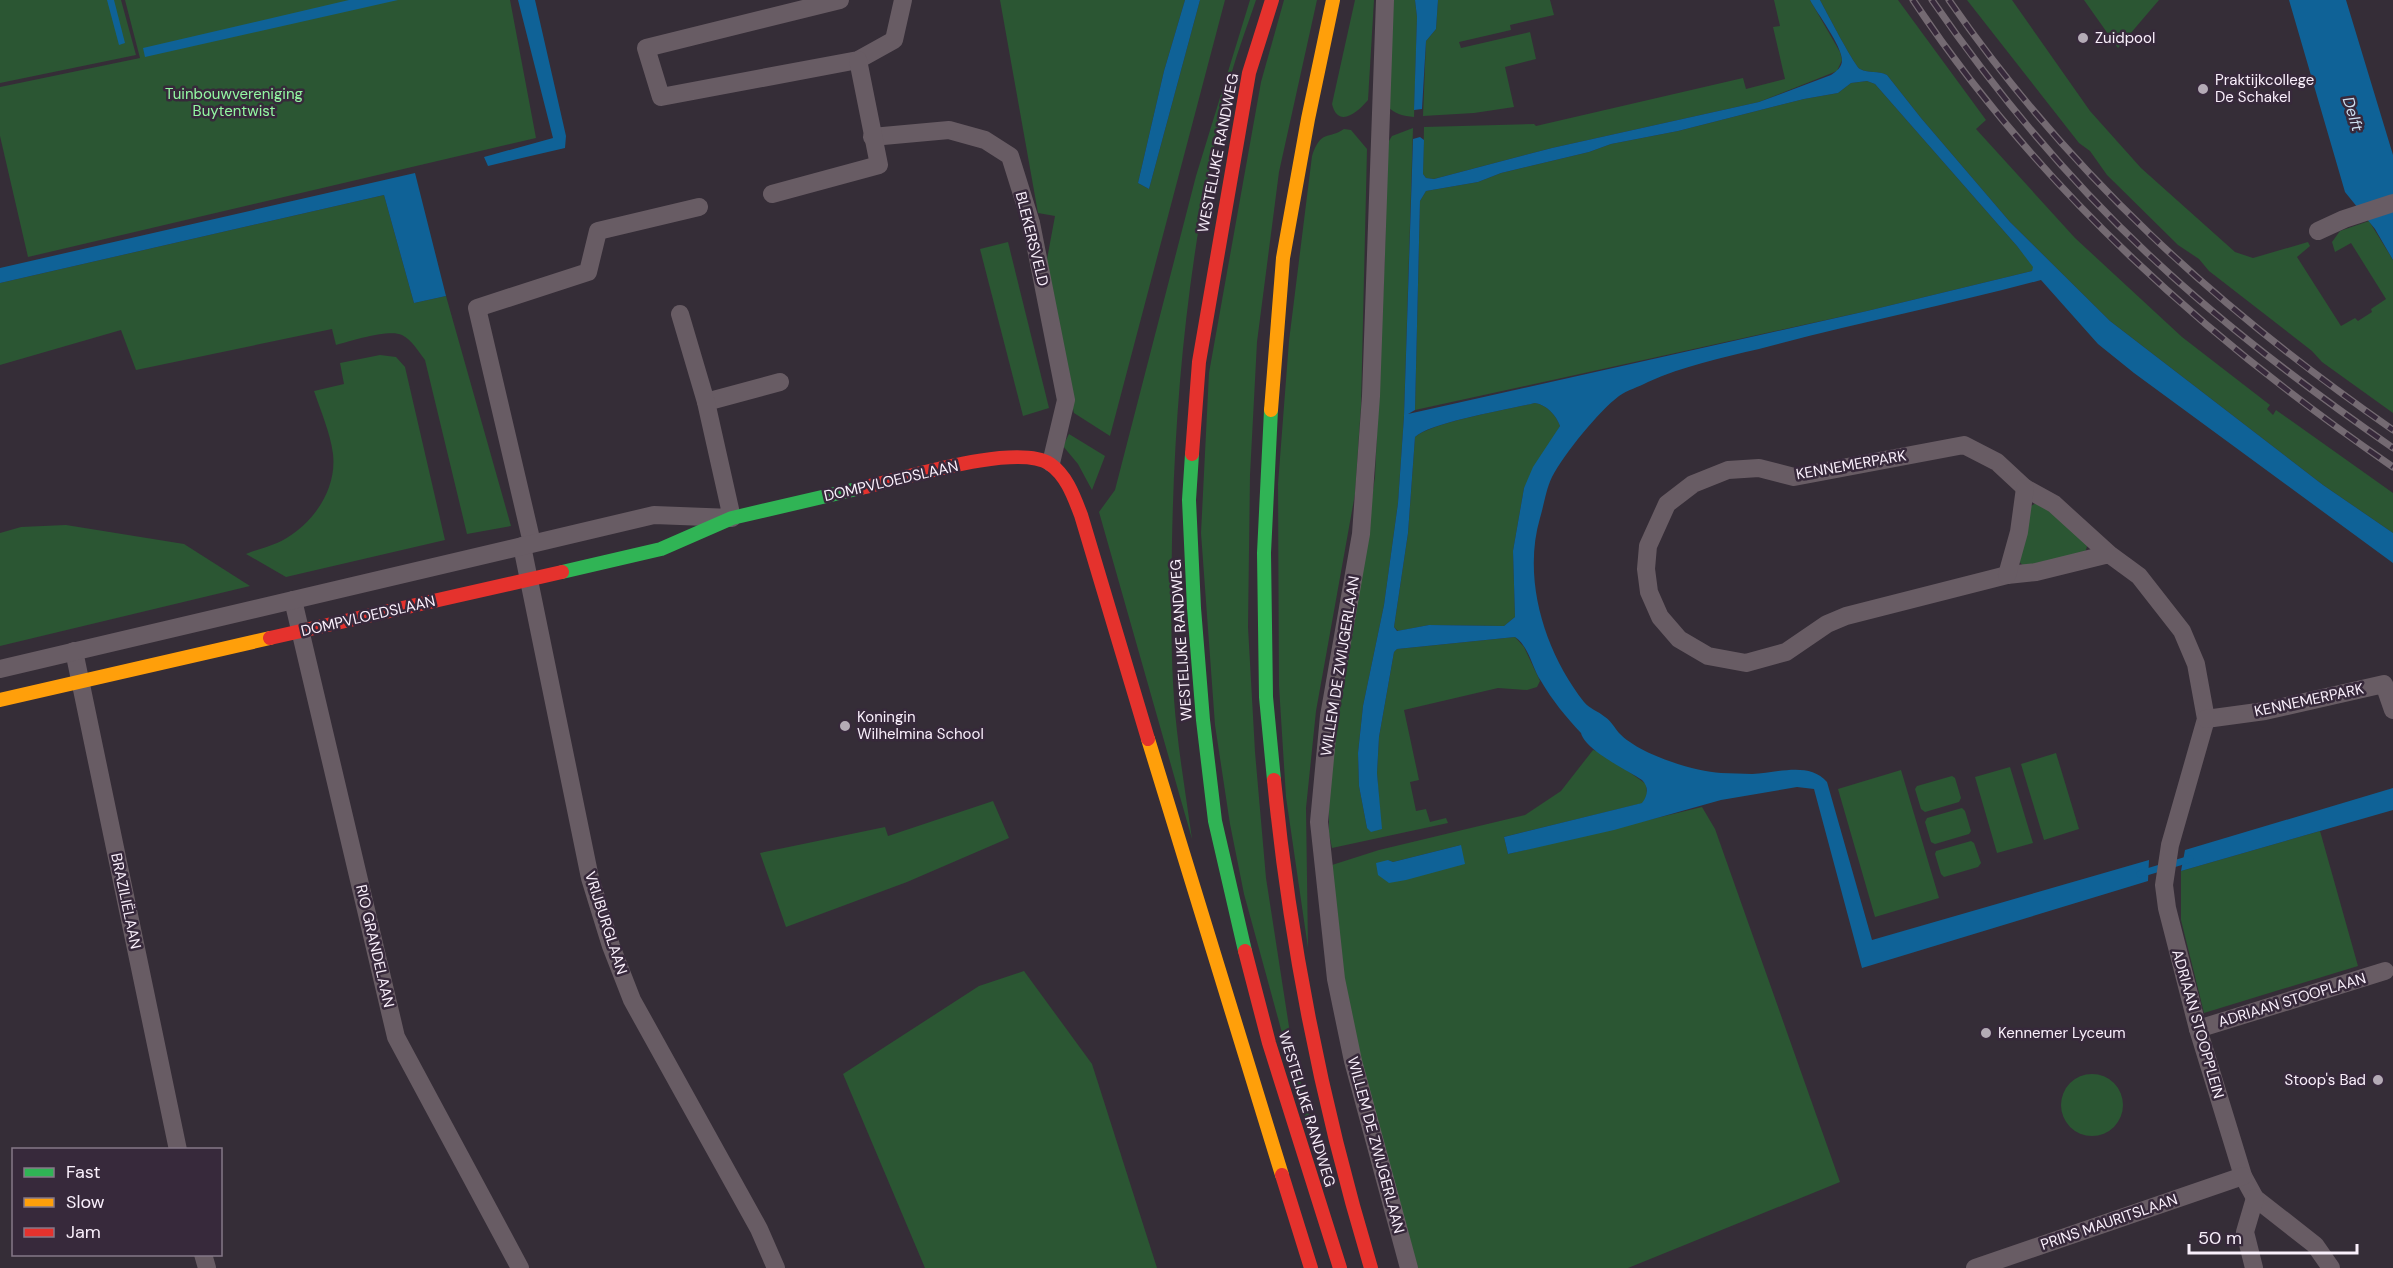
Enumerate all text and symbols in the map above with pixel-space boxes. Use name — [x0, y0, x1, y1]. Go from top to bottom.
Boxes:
place label: Zuidpool — [2095, 28, 2155, 48]
marker: Zuidpool — [2076, 31, 2090, 45]
place label: Praktijkcollege De Schakel — [2215, 70, 2314, 107]
street label: WESTELIJKE RANDWEG — [1193, 72, 1243, 234]
marker: Praktijkcollege De Schakel — [2196, 82, 2210, 96]
park label: Tuinbouwvereniging Buytentwist — [165, 84, 303, 121]
water label: Delft — [2338, 94, 2368, 135]
street label: BLEKERSVELD — [1011, 190, 1053, 288]
street label: KENNEMERPARK — [1794, 445, 1908, 485]
street label: DOMPVLOEDSLAAN — [822, 456, 960, 506]
street label: WESTELIJKE RANDWEG — [1165, 558, 1197, 722]
street label: WILLEM DE ZWIJGERLAAN — [1316, 574, 1364, 758]
street label: DOMPVLOEDSLAAN — [299, 591, 437, 641]
street label: KENNEMERPARK — [2252, 679, 2366, 721]
place label: Koningin Wilhelmina School — [857, 707, 984, 744]
marker: Koningin Wilhelmina School — [838, 719, 852, 733]
street label: BRAZILIËLAAN — [106, 851, 146, 951]
street label: VRIJBURGLAAN — [580, 869, 632, 977]
street label: RIO GRANDELAAN — [351, 883, 399, 1009]
street label: ADRIAAN STOOPPLEIN — [2167, 947, 2229, 1101]
street label: ADRIAAN STOOPLAAN — [2216, 968, 2368, 1032]
place label: Kennemer Lyceum — [1998, 1023, 2126, 1043]
marker: Kennemer Lyceum — [1979, 1026, 1993, 1040]
street label: WESTELIJKE RANDWEG — [1274, 1029, 1340, 1189]
street label: WILLEM DE ZWIJGERLAAN — [1343, 1054, 1409, 1236]
place label: Stoop's Bad — [2285, 1070, 2366, 1090]
marker: Stoop's Bad — [2371, 1073, 2385, 1087]
legend — [12, 1148, 222, 1256]
text: Fast — [66, 1160, 101, 1184]
street label: PRINS MAURITSLAAN — [2038, 1189, 2180, 1255]
text: Slow — [66, 1190, 105, 1214]
scale bar — [2189, 1217, 2357, 1255]
text: Jam — [66, 1220, 101, 1244]
text: 50 m — [2198, 1226, 2242, 1250]

